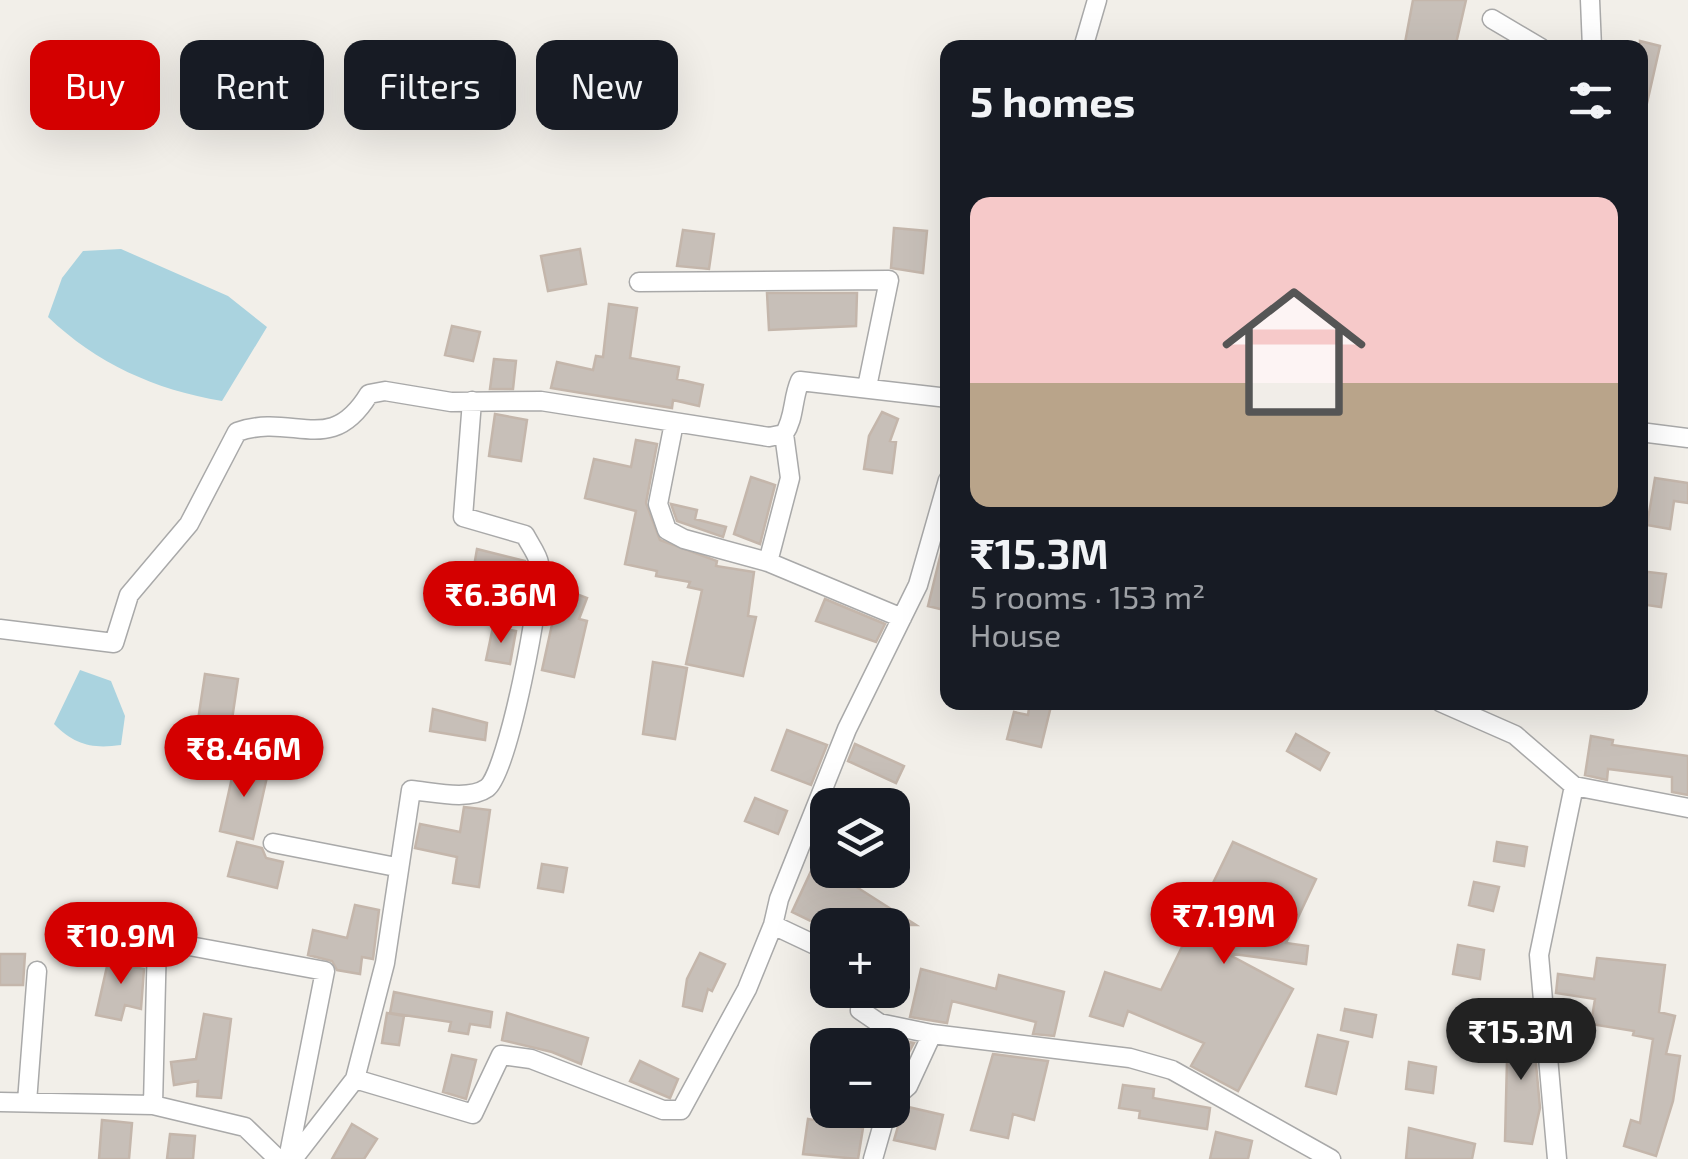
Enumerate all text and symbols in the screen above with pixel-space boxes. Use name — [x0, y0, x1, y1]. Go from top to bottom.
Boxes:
chip: Buy — [30, 40, 160, 130]
chip: Rent — [180, 40, 324, 130]
chip: Filters — [344, 40, 516, 130]
chip: New — [536, 40, 678, 130]
icon: filters — [1563, 73, 1618, 128]
text: 5 homes — [970, 75, 1135, 125]
icon: home — [1204, 262, 1384, 442]
text: ₹15.3M — [970, 527, 1109, 577]
pin: ₹6.36M — [420, 561, 582, 646]
text: ₹6.36M — [445, 574, 557, 612]
text: 5 rooms · 153 m² — [970, 577, 1205, 615]
text: House — [970, 615, 1061, 653]
pin: ₹8.46M — [163, 715, 325, 800]
text: ₹8.46M — [186, 728, 302, 766]
map controls — [810, 788, 910, 1128]
button: layers — [810, 788, 910, 888]
pin: ₹7.19M — [1143, 882, 1305, 967]
text: ₹7.19M — [1173, 895, 1275, 933]
pin: ₹10.9M — [40, 902, 202, 987]
button: + — [810, 908, 910, 1008]
text: ₹10.9M — [67, 915, 175, 953]
pin: ₹15.3M — [1440, 998, 1602, 1083]
text: ₹15.3M — [1468, 1011, 1574, 1049]
button: − — [810, 1028, 910, 1128]

